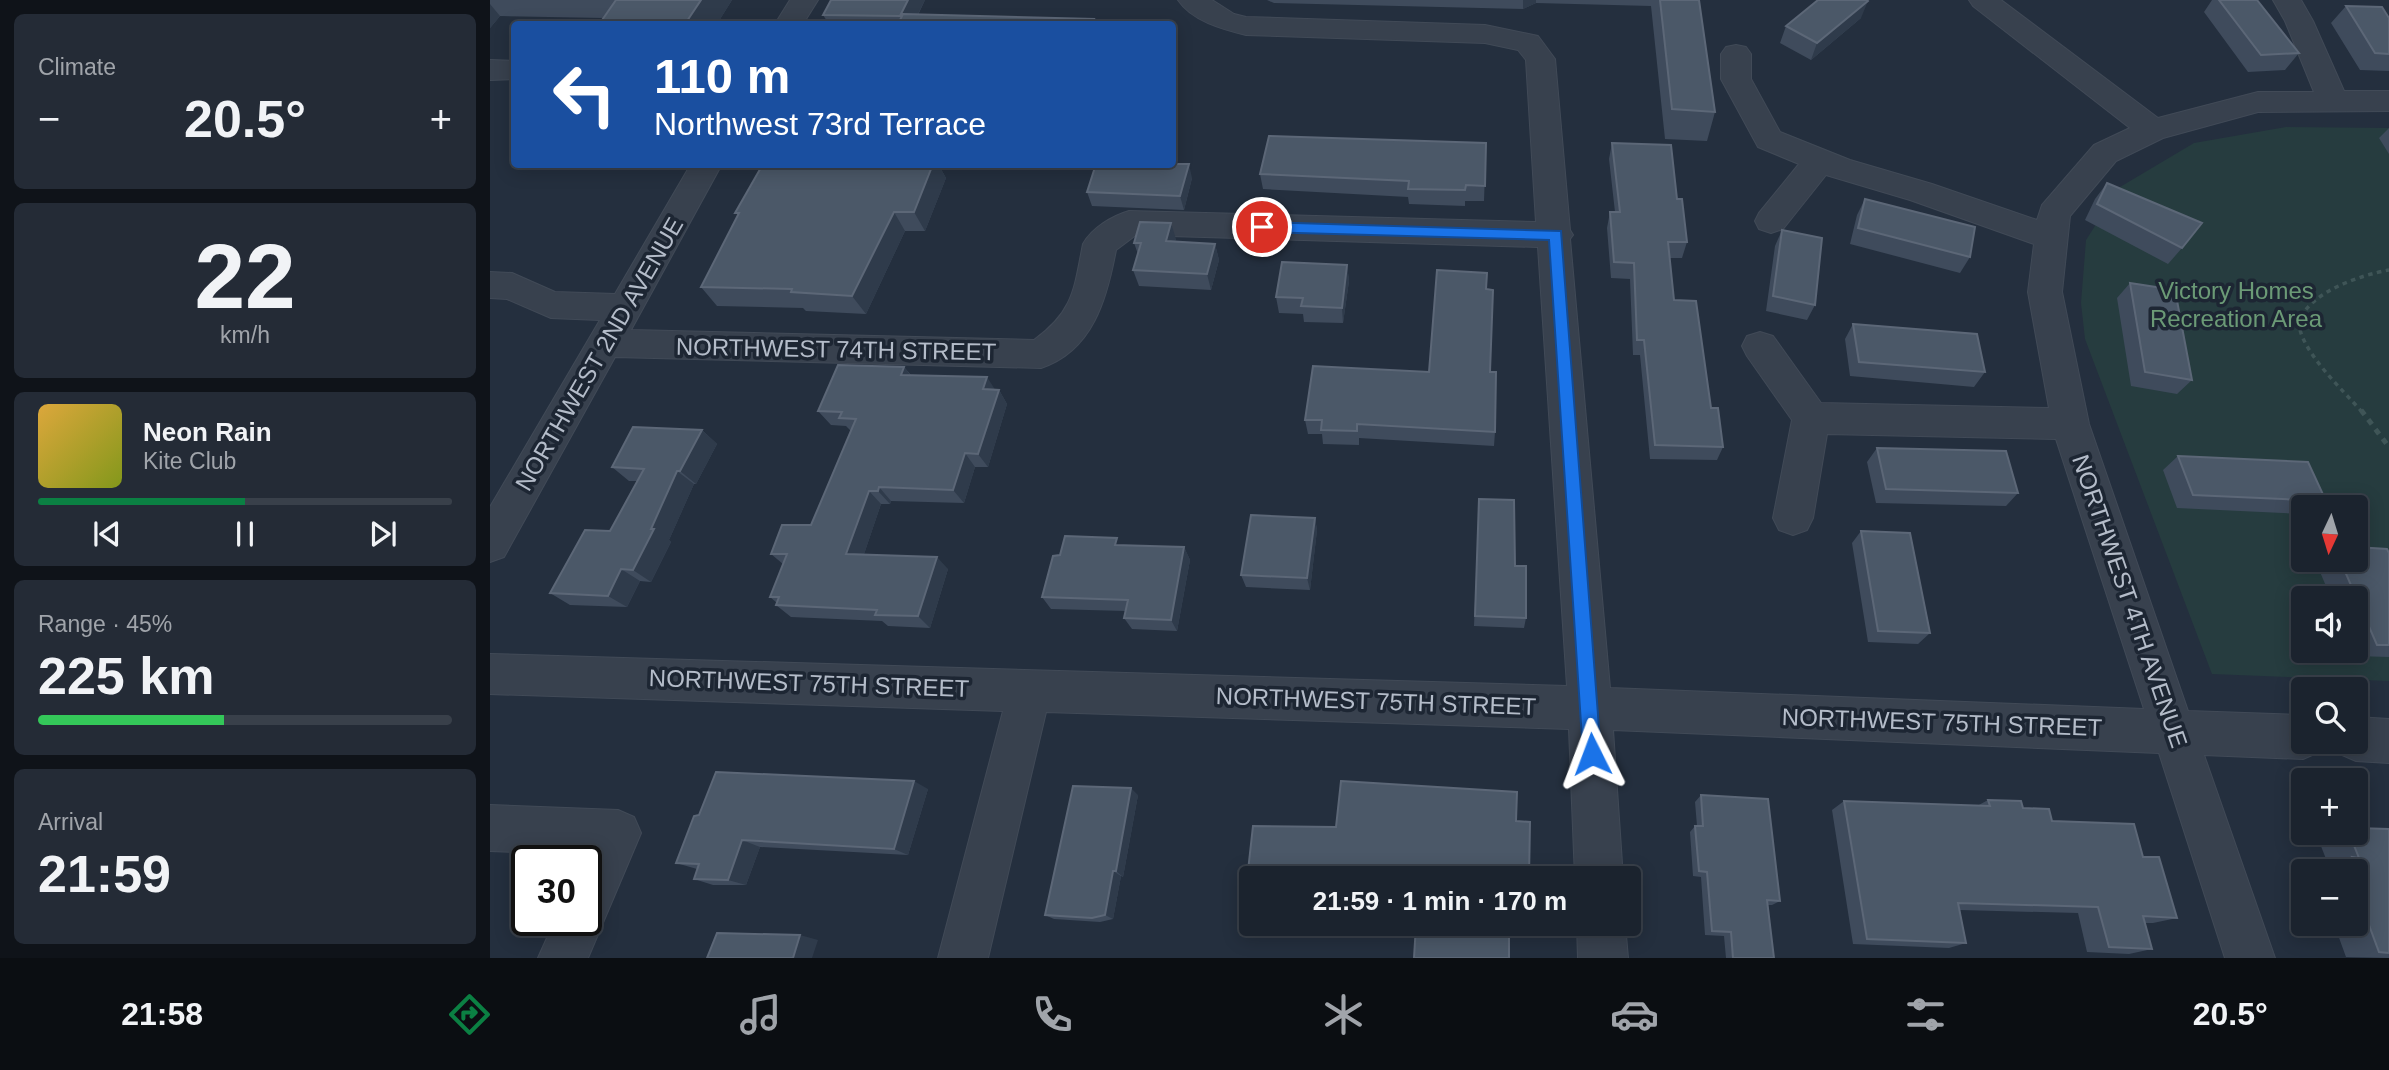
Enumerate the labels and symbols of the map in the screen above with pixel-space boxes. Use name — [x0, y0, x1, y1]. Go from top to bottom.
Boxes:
pin — [1232, 197, 1292, 257]
street label: NORTHWEST 2ND AVENUE — [510, 213, 688, 495]
park label: Victory Homes Recreation Area — [2150, 277, 2323, 332]
street label: NORTHWEST 74TH STREET — [676, 333, 997, 365]
street label: NORTHWEST 4TH AVENUE — [2067, 451, 2193, 751]
north arrow — [2291, 495, 2368, 572]
street label: NORTHWEST 75TH STREET — [648, 664, 970, 702]
street label: NORTHWEST 75TH STREET — [1215, 682, 1537, 720]
street label: NORTHWEST 75TH STREET — [1781, 703, 2103, 741]
position arrow — [1555, 717, 1629, 791]
speed limit sign: 30 — [511, 845, 602, 936]

